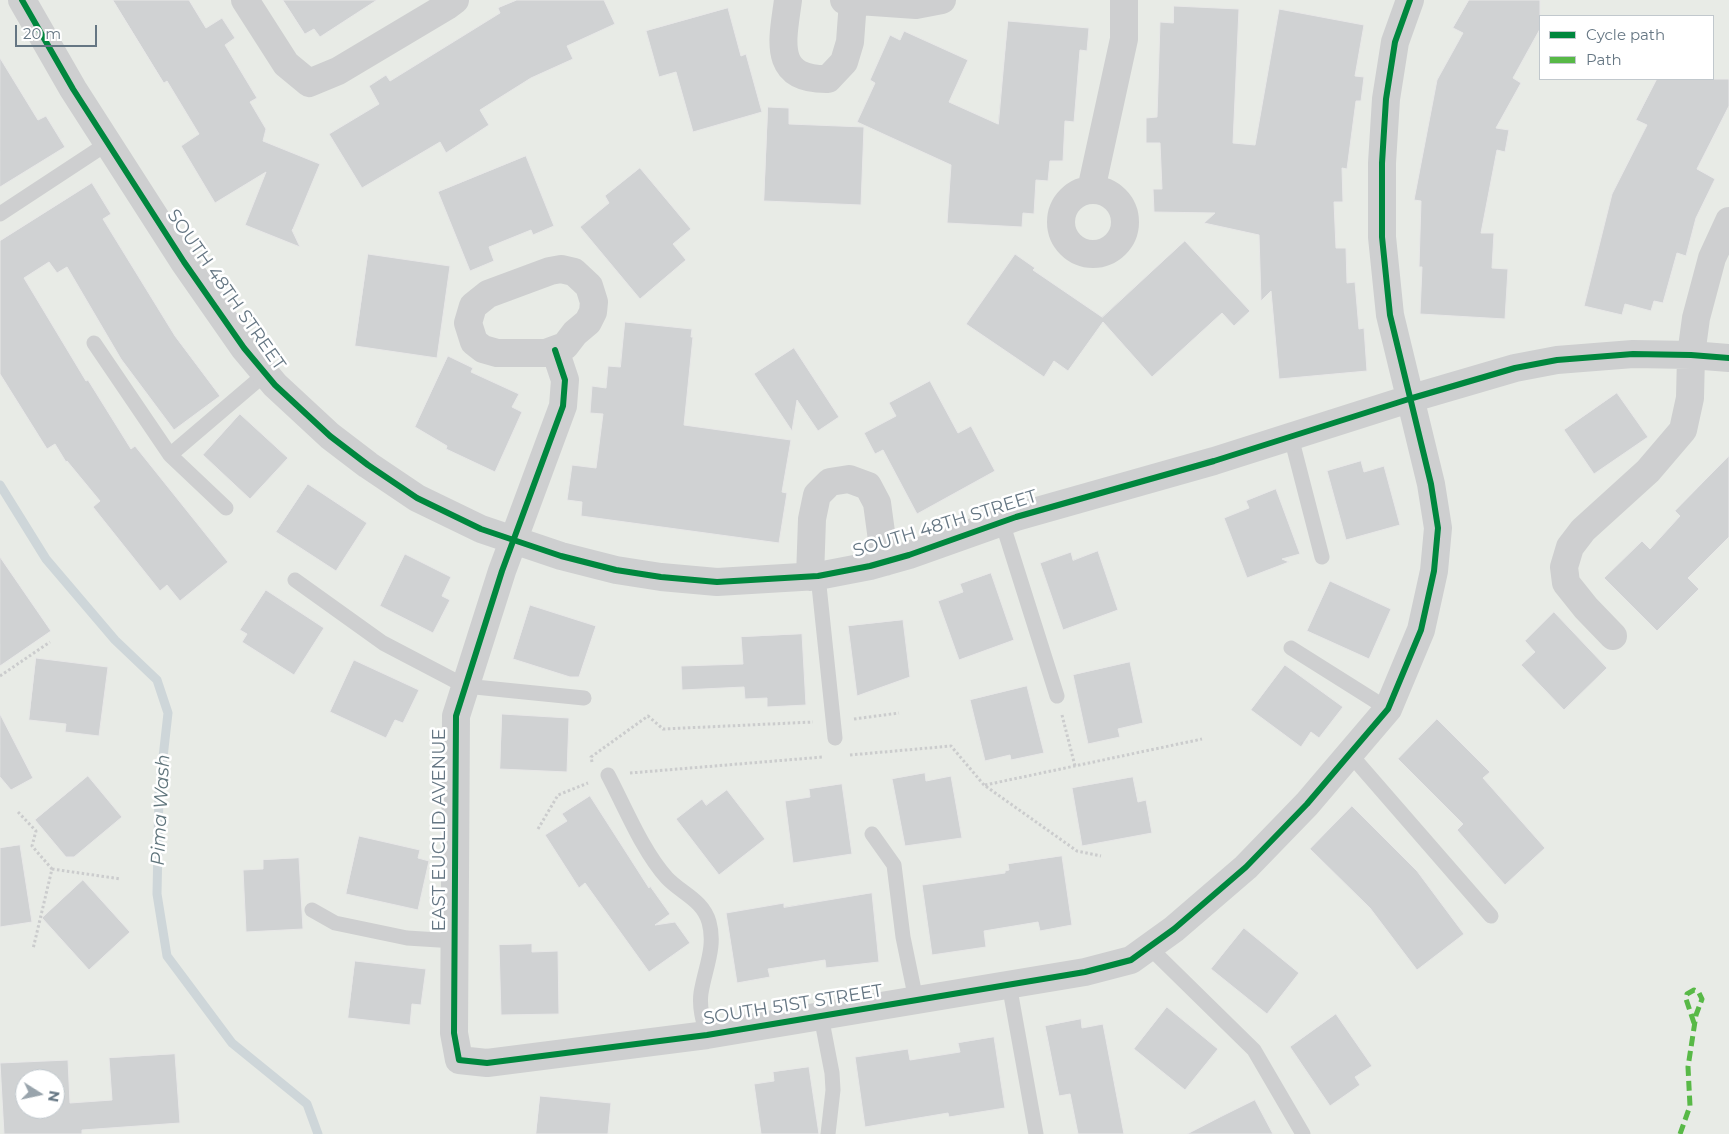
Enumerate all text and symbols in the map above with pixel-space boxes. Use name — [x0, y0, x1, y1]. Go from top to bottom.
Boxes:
scale bar — [18, 15, 100, 47]
legend — [1539, 15, 1714, 80]
text: 20 m — [23, 24, 61, 43]
text: Cycle path — [1586, 25, 1665, 44]
text: Path — [1586, 50, 1622, 69]
street label: SOUTH 48TH STREET — [162, 205, 290, 375]
street label: SOUTH 48TH STREET — [850, 486, 1040, 562]
street label: EAST EUCLID AVENUE — [429, 728, 451, 932]
water label: Pima Wash — [147, 754, 175, 866]
street label: SOUTH 51ST STREET — [702, 980, 884, 1030]
north arrow — [15, 1069, 65, 1119]
text: N — [44, 1089, 64, 1104]

